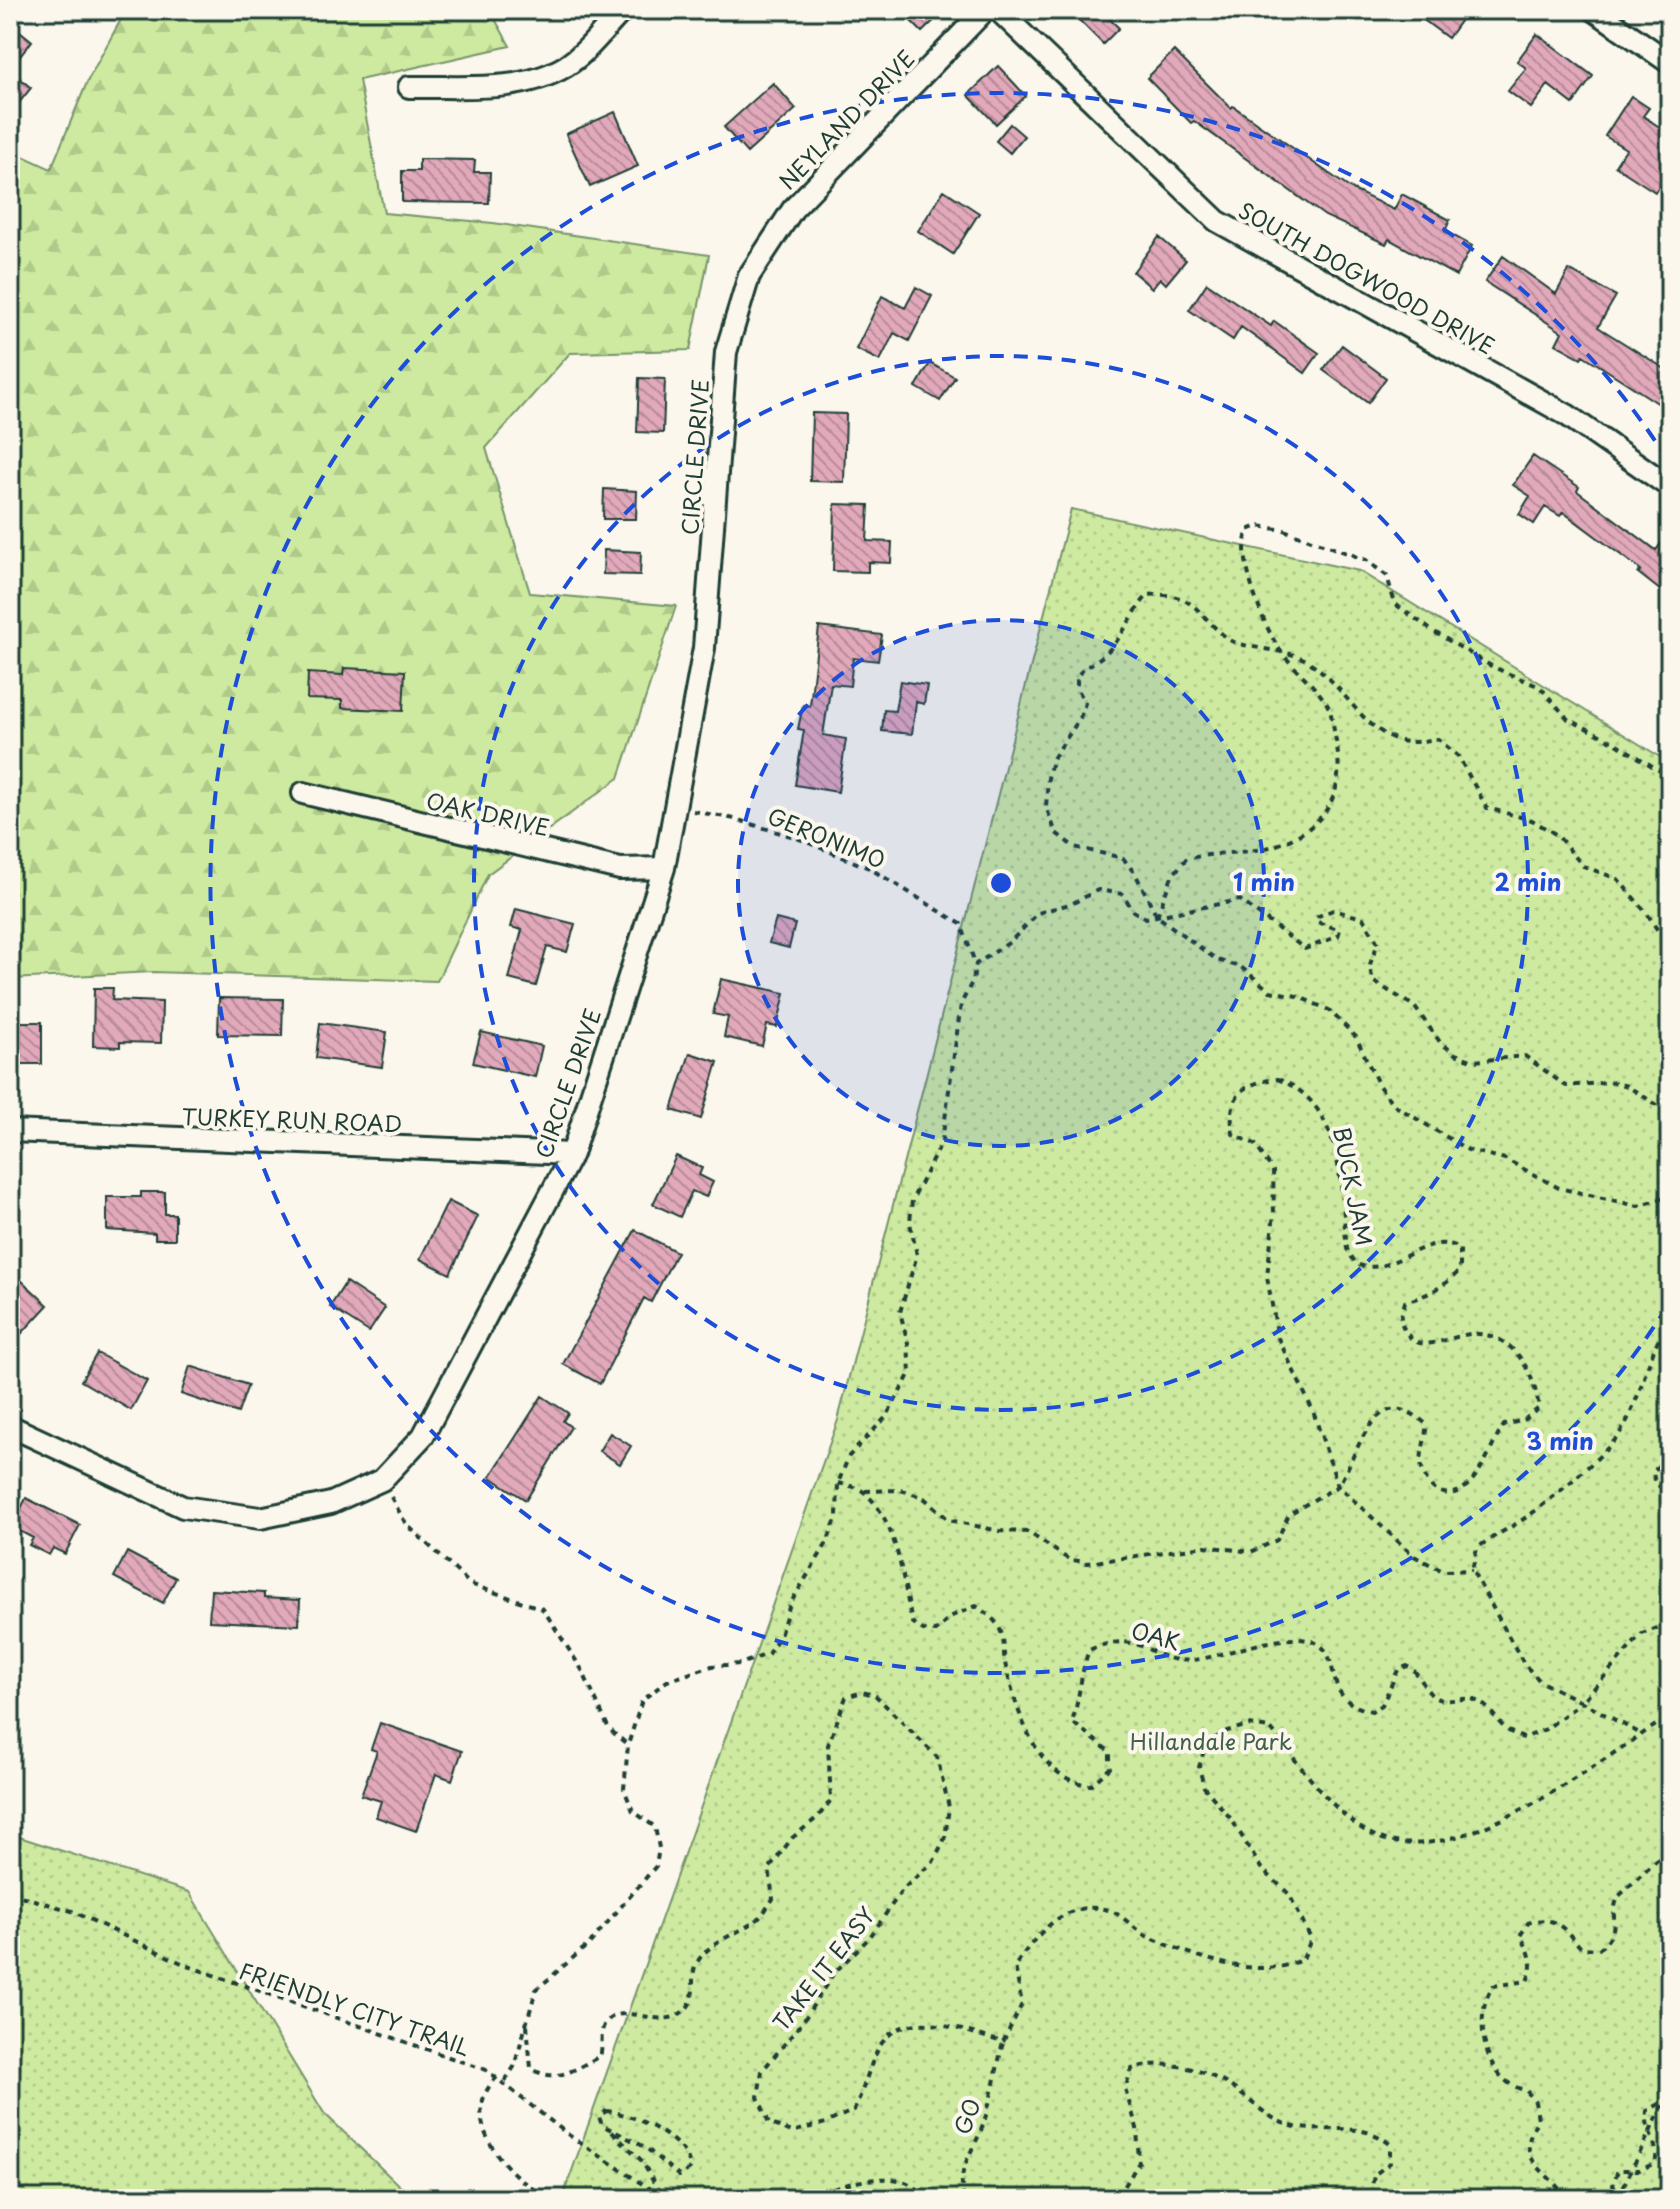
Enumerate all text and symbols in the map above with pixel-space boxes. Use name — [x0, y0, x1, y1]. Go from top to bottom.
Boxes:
street label: NEYLAND DRIVE — [771, 42, 921, 196]
street label: SOUTH DOGWOOD DRIVE — [1233, 193, 1501, 361]
street label: CIRCLE DRIVE — [672, 378, 716, 536]
street label: OAK DRIVE — [423, 783, 553, 843]
street label: GERONIMO — [763, 798, 891, 876]
text: 1 min — [1233, 863, 1295, 899]
text: 2 min — [1494, 863, 1562, 899]
centre of rings — [987, 869, 1015, 897]
street label: CIRCLE DRIVE — [526, 1004, 608, 1162]
street label: TURKEY RUN ROAD — [181, 1099, 403, 1139]
street label: BUCK JAM — [1326, 1124, 1382, 1248]
text: 3 min — [1526, 1422, 1594, 1458]
street label: OAK — [1128, 1613, 1184, 1657]
park label: Hillandale Park — [1130, 1724, 1292, 1757]
street label: TAKE IT EASY — [764, 1899, 882, 2037]
street label: FRIENDLY CITY TRAIL — [235, 1953, 475, 2063]
street label: GO — [944, 2093, 988, 2139]

